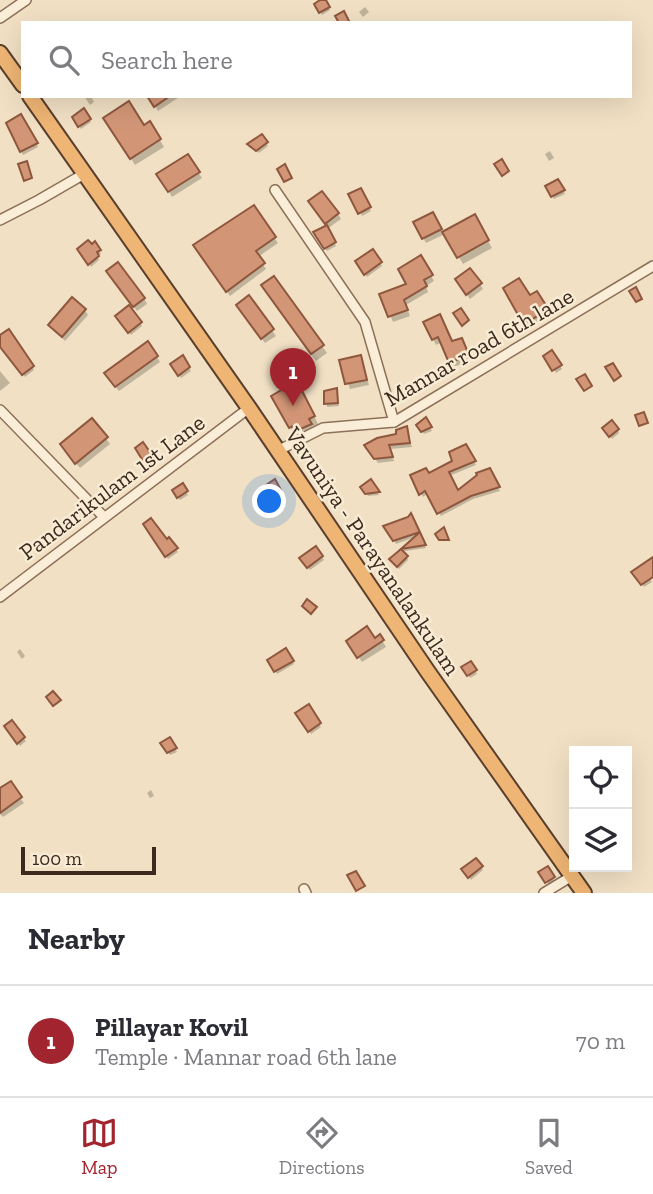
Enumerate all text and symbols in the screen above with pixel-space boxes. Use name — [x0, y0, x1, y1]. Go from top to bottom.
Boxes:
search box — [21, 21, 632, 98]
icon: search — [45, 41, 83, 79]
text: Search here — [101, 44, 233, 76]
street label: Mannar road 6th lane — [380, 282, 578, 412]
pin: 1 — [270, 348, 316, 406]
street label: Pandarikulam 1st Lane — [14, 408, 210, 566]
street label: Vavuniya - Parayanalankulam — [279, 421, 467, 681]
your location — [252, 484, 286, 518]
map controls — [569, 746, 632, 872]
button: locate — [569, 746, 632, 809]
button: layers — [569, 809, 632, 872]
scale bar — [21, 844, 156, 876]
text: 100 m — [32, 847, 82, 870]
text: Nearby — [28, 921, 125, 957]
text: Pillayar Kovil — [95, 1011, 248, 1043]
text: 1 — [46, 1027, 56, 1055]
text: 70 m — [576, 1027, 625, 1055]
text: Temple · Mannar road 6th lane — [95, 1043, 397, 1071]
tab: Map — [80, 1114, 118, 1179]
tab: Directions — [279, 1114, 365, 1179]
tab: Saved — [525, 1114, 573, 1179]

